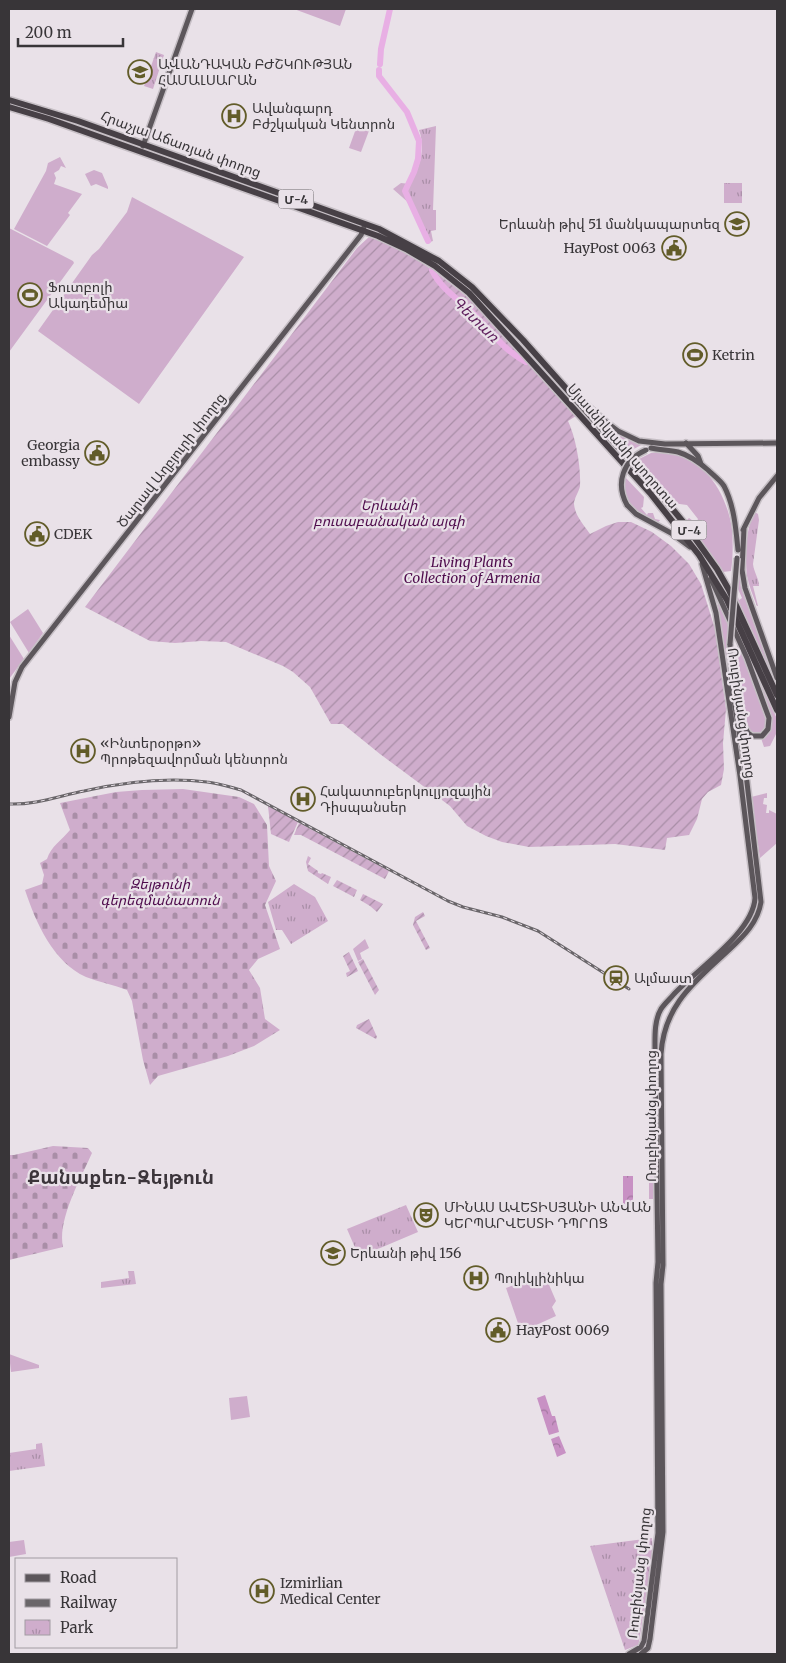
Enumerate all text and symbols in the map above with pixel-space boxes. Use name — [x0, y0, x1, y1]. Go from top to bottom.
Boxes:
scale bar — [18, 15, 122, 47]
text: 200 m — [25, 23, 72, 42]
place label: ԱՎԱՆԴԱԿԱՆ ԲԺՇԿՈՒԹՅԱՆ ՀԱՄԱԼՍԱՐԱՆ — [158, 55, 352, 89]
school or university icon: ԱՎԱՆԴԱԿԱՆ ԲԺՇԿՈՒԹՅԱՆ ՀԱՄԱԼՍԱՐԱՆ — [127, 59, 153, 85]
place label: Ավանգարդ Բժշկական Կենտրոն — [252, 99, 395, 133]
hospital icon: Ավանգարդ Բժշկական Կենտրոն — [221, 103, 247, 129]
street label: Հրաչյա Աճառյան փողոց — [98, 107, 264, 181]
road number: Մ-4 — [278, 190, 314, 208]
school or university icon: Երևանի թիվ 51 մանկապարտեզ — [724, 211, 750, 237]
place label: Երևանի թիվ 51 մանկապարտեզ — [499, 215, 721, 233]
public building icon: HayPost 0063 — [661, 235, 687, 261]
place label: HayPost 0063 — [564, 239, 656, 257]
place label: Ֆուտբոլի Ակադեմիա — [48, 278, 128, 312]
sports icon: Ֆուտբոլի Ակադեմիա — [17, 282, 43, 308]
water label: Գետառ — [449, 292, 504, 346]
sports icon: Ketrin — [682, 342, 708, 368]
place label: Ketrin — [712, 346, 755, 364]
street label: Մյասնիկյանի պողոտա — [564, 380, 682, 512]
street label: Ծարավ Աղբյուրի փողոց — [113, 389, 229, 531]
place label: Georgia embassy — [21, 436, 81, 470]
public building icon: Georgia embassy — [84, 440, 110, 466]
park label: Երևանի բուսաբանական այգի — [313, 496, 465, 530]
road number: Մ-4 — [672, 520, 706, 540]
public building icon: CDEK — [24, 521, 50, 547]
place label: CDEK — [54, 525, 93, 543]
park label: Living Plants Collection of Armenia — [404, 553, 540, 587]
street label: Ռուբինյանց փողոց — [724, 646, 760, 780]
place label: «Ինտերօրթո» Պրոթեզավորման կենտրոն — [100, 734, 288, 768]
hospital icon: «Ինտերօրթո» Պրոթեզավորման կենտրոն — [70, 738, 96, 764]
place label: Հակատուբերկուլյոզային Դիսպանսեր — [320, 782, 491, 816]
hospital icon: Հակատուբերկուլյոզային Դիսպանսեր — [290, 786, 316, 812]
park label: Զեյթունի գերեզմանատուն — [100, 875, 220, 909]
station icon: Ալմաստ — [603, 965, 629, 991]
place label: Ալմաստ — [634, 969, 692, 987]
street label: Ռուբինյանց փողոց — [642, 1050, 660, 1182]
district label: Քանաքեռ-Զեյթուն — [28, 1165, 214, 1189]
place label: ՄԻՆԱՍ ԱՎԵՏԻՍՅԱՆԻ ԱՆՎԱՆ ԿԵՐՊԱՐՎԵՍՏԻ ԴՊՐՈՑ — [444, 1198, 651, 1232]
theatre icon: ՄԻՆԱՍ ԱՎԵՏԻՍՅԱՆԻ ԱՆՎԱՆ ԿԵՐՊԱՐՎԵՍՏԻ ԴՊՐՈՑ — [413, 1202, 439, 1228]
school or university icon: Երևանի թիվ 156 — [320, 1240, 346, 1266]
place label: Երևանի թիվ 156 — [350, 1244, 462, 1262]
hospital icon: Պոլիկլինիկա — [463, 1265, 489, 1291]
place label: Պոլիկլինիկա — [494, 1269, 585, 1287]
public building icon: HayPost 0069 — [485, 1317, 511, 1343]
place label: HayPost 0069 — [516, 1321, 609, 1339]
street label: Ռուբինյանց փողոց — [623, 1506, 655, 1640]
legend — [15, 1558, 178, 1648]
text: Road — [60, 1568, 96, 1587]
place label: Izmirlian Medical Center — [280, 1574, 381, 1608]
hospital icon: Izmirlian Medical Center — [249, 1578, 275, 1604]
text: Railway — [60, 1593, 117, 1612]
text: Park — [60, 1618, 94, 1637]

